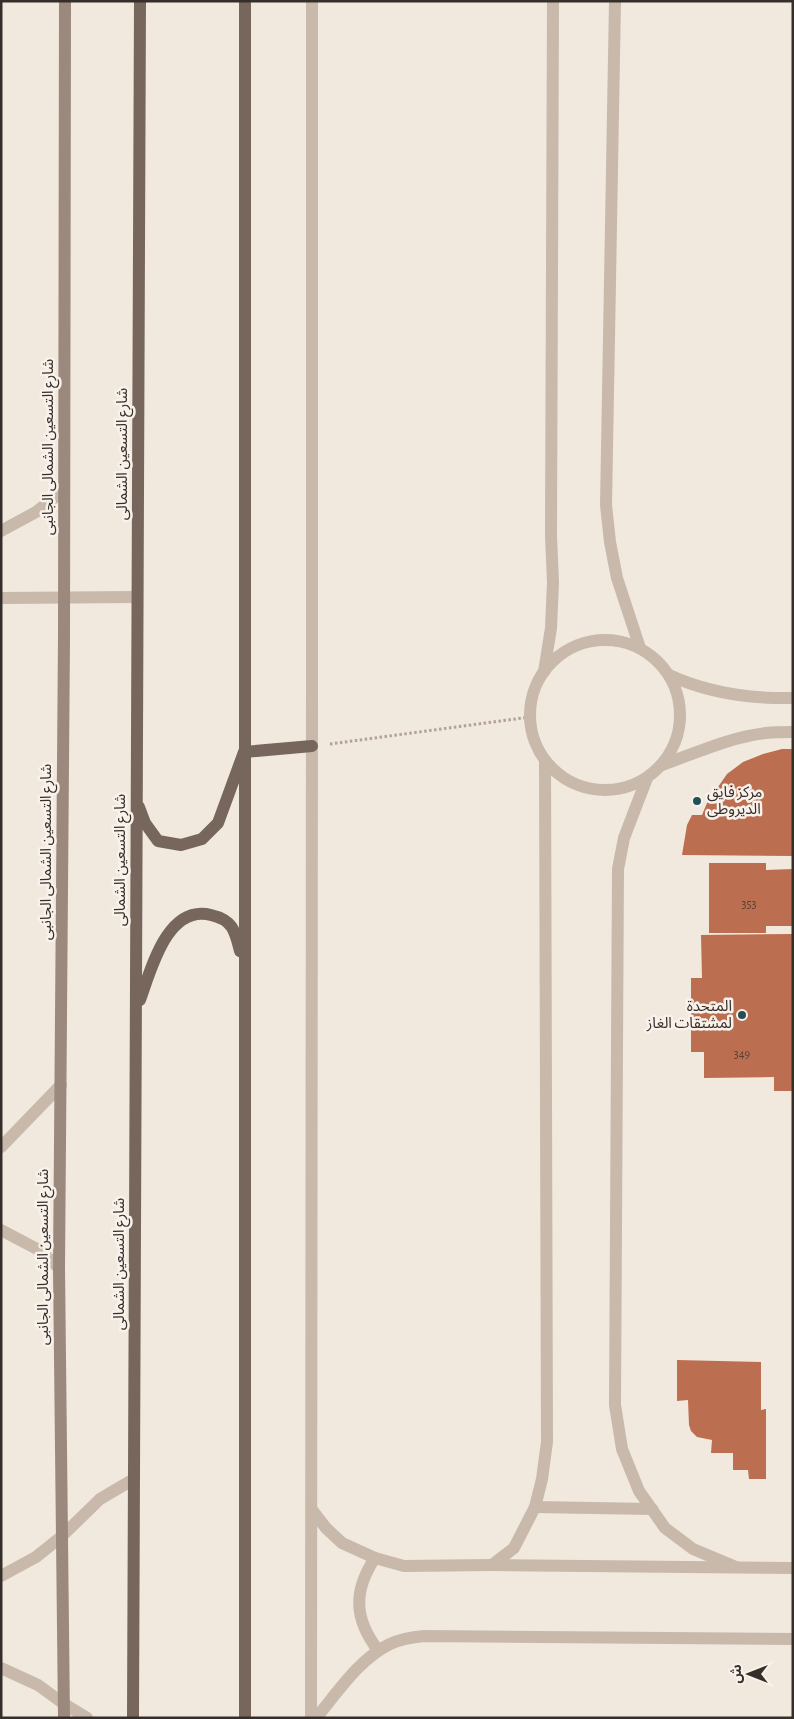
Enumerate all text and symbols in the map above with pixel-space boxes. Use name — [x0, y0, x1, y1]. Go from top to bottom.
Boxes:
street label: شارع التسعين الشمالى الجانبى — [41, 358, 60, 535]
street label: شارع التسعين الشمالى — [115, 387, 134, 520]
street label: شارع التسعين الشمالى الجانبى — [39, 763, 58, 940]
place label: مركز فايق الديروطى — [707, 785, 763, 818]
street label: شارع التسعين الشمالى — [113, 793, 132, 926]
marker: مركز فايق الديروطى — [691, 795, 703, 807]
house number: 353 — [742, 898, 757, 910]
place label: المتحدة لمشتقات الغاز — [646, 999, 732, 1032]
marker: المتحدة لمشتقات الغاز — [736, 1009, 748, 1021]
house number: 349 — [734, 1048, 751, 1060]
street label: شارع التسعين الشمالى الجانبى — [36, 1168, 55, 1345]
street label: شارع التسعين الشمالى — [112, 1197, 131, 1330]
north arrow — [724, 1649, 774, 1699]
text: ش — [730, 1664, 744, 1684]

